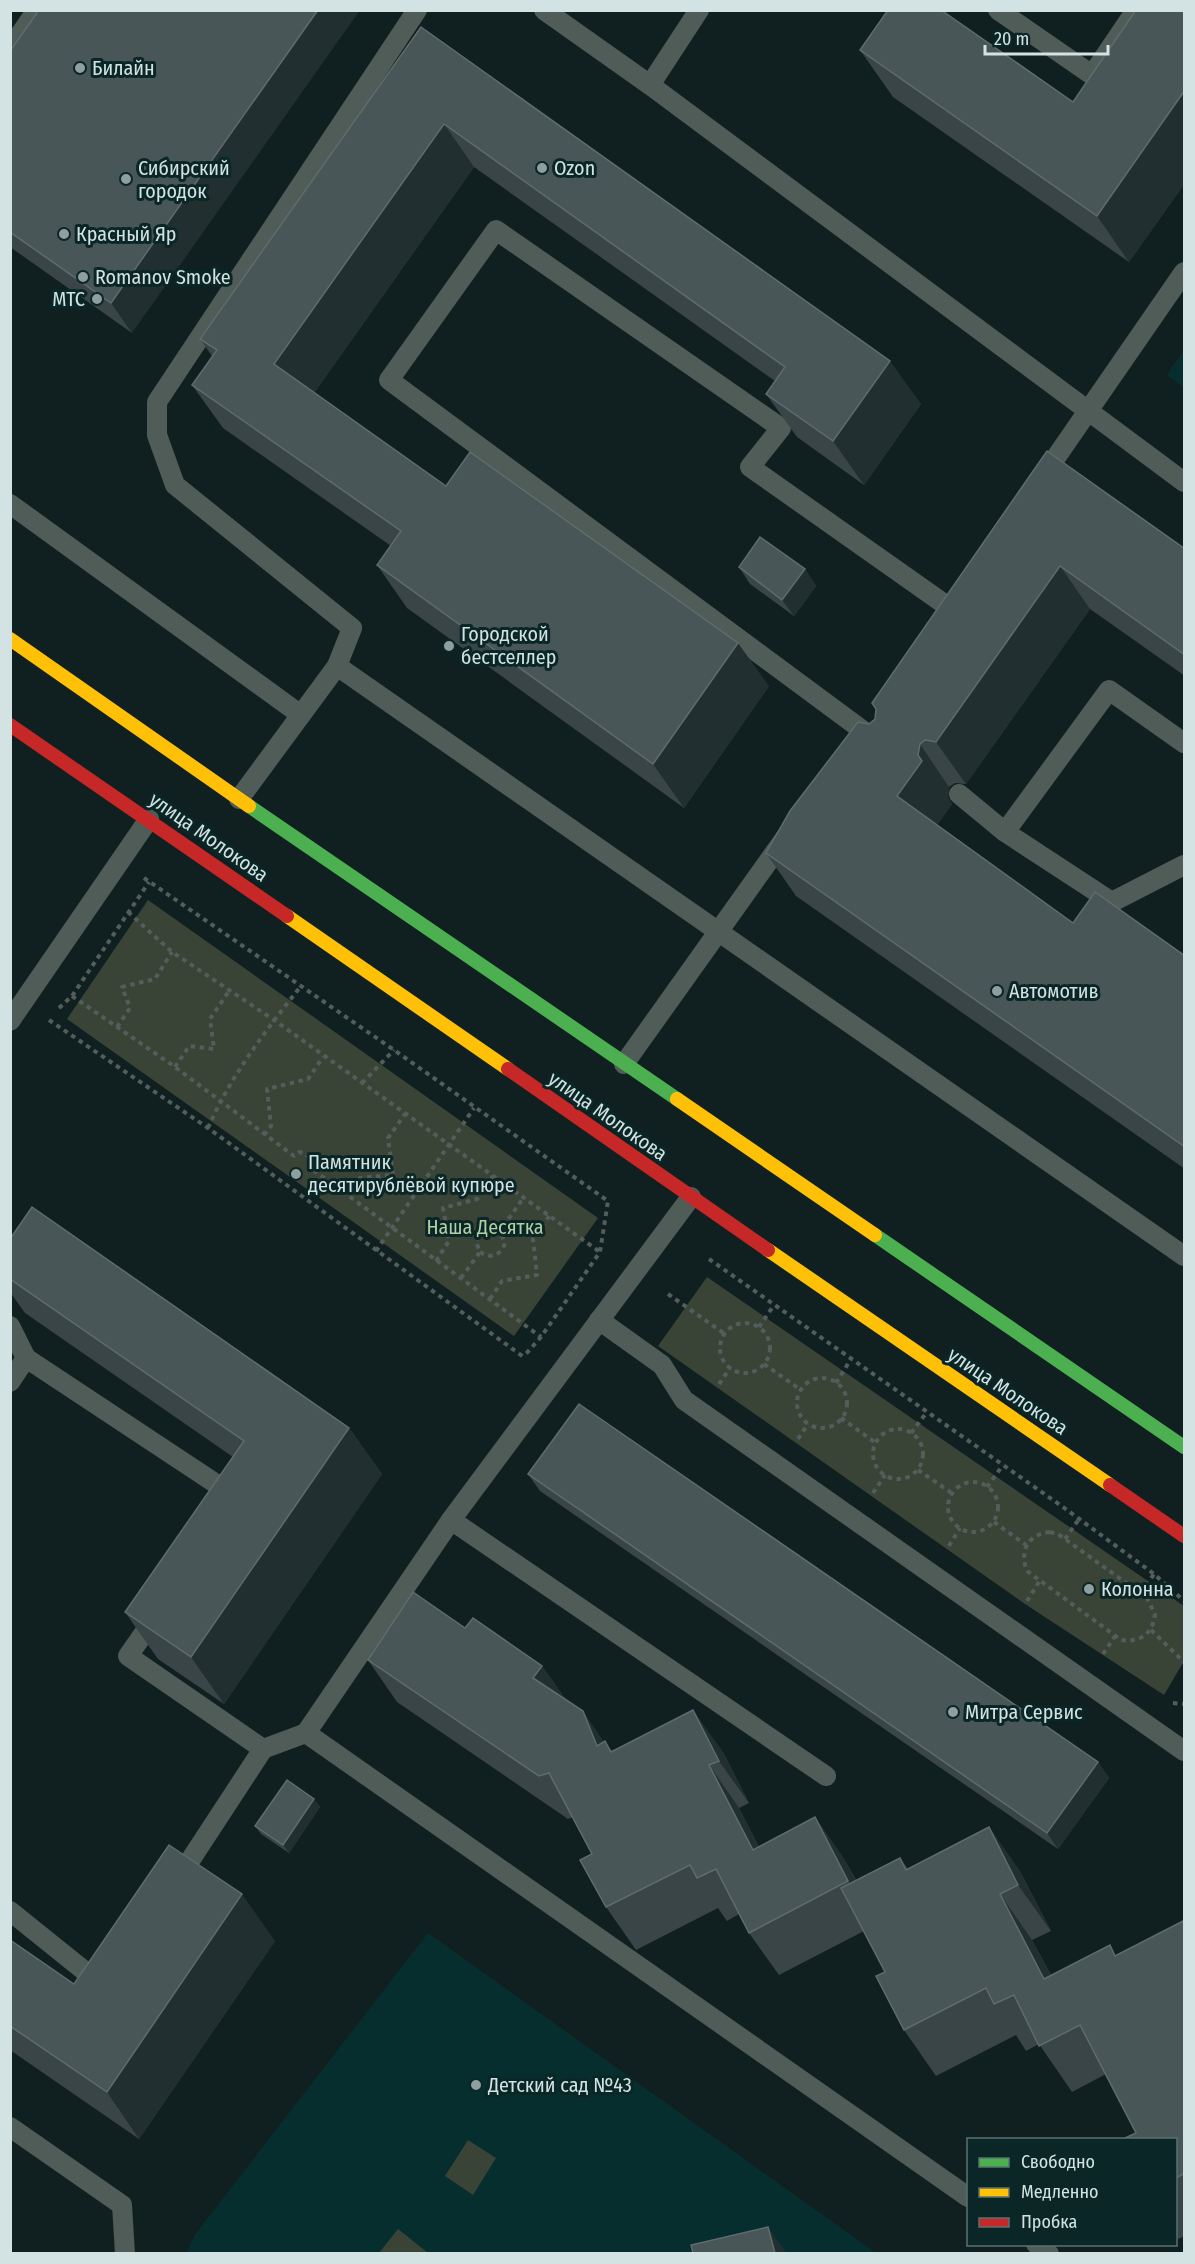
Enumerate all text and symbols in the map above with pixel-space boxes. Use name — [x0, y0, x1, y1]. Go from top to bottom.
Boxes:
scale bar — [985, 18, 1108, 56]
text: 20 m — [994, 28, 1029, 50]
place label: Билайн — [92, 56, 155, 80]
marker: Билайн — [73, 61, 87, 75]
place label: Сибирский городок — [138, 156, 230, 203]
place label: Ozon — [554, 156, 595, 180]
marker: Ozon — [535, 161, 549, 175]
marker: Сибирский городок — [119, 172, 133, 186]
place label: Красный Яр — [76, 222, 177, 246]
marker: Красный Яр — [57, 227, 71, 241]
place label: Romanov Smoke — [95, 265, 231, 289]
marker: Romanov Smoke — [76, 270, 90, 284]
place label: МТС — [52, 287, 85, 311]
marker: МТС — [90, 292, 104, 306]
place label: Городской бестселлер — [461, 622, 556, 669]
marker: Городской бестселлер — [442, 639, 456, 653]
street label: улица Молокова — [145, 787, 273, 887]
place label: Автомотив — [1009, 979, 1098, 1003]
marker: Автомотив — [990, 984, 1004, 998]
street label: улица Молокова — [544, 1066, 672, 1166]
place label: Памятник десятирублёвой купюре — [308, 1150, 515, 1197]
marker: Памятник десятирублёвой купюре — [289, 1167, 303, 1181]
park label: Наша Десятка — [426, 1215, 544, 1239]
street label: улица Молокова — [943, 1342, 1073, 1440]
place label: Колонна — [1101, 1577, 1174, 1601]
marker: Колонна — [1082, 1582, 1096, 1596]
place label: Митра Сервис — [965, 1700, 1083, 1724]
marker: Митра Сервис — [946, 1705, 960, 1719]
place label: Детский сад №43 — [487, 2073, 632, 2097]
marker: Детский сад №43 — [469, 2078, 483, 2092]
legend — [967, 2138, 1177, 2246]
text: Свободно — [1021, 2151, 1095, 2173]
text: Медленно — [1021, 2181, 1099, 2203]
text: Пробка — [1021, 2211, 1077, 2233]

